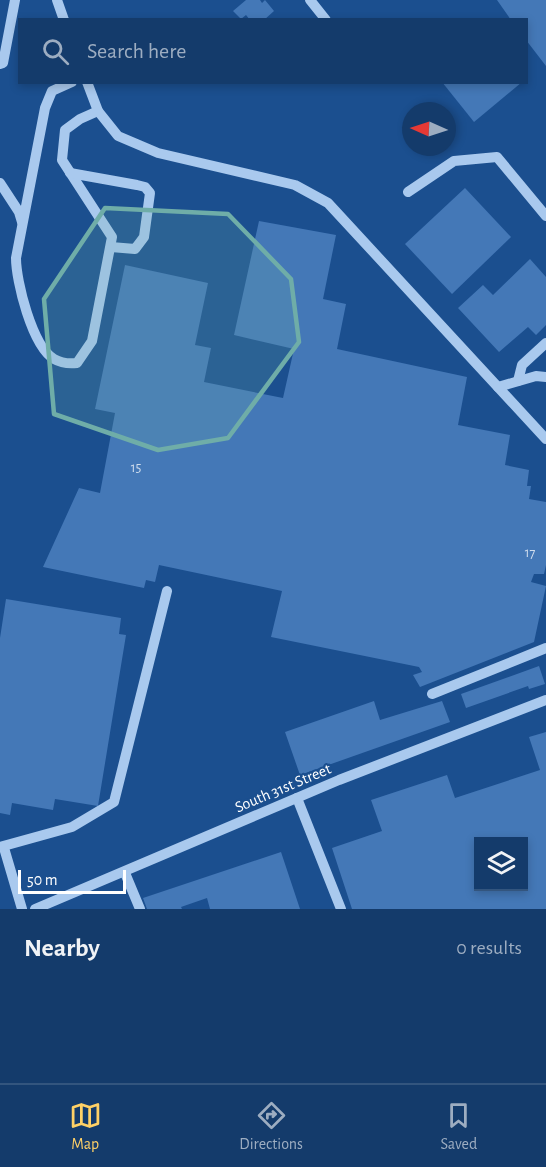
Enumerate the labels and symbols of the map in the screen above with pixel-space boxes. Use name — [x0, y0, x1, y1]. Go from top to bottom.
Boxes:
north arrow — [402, 102, 456, 156]
house number: 15 — [131, 461, 141, 475]
house number: 17 — [525, 546, 535, 560]
street label: South 31st Street — [233, 761, 333, 815]
scale bar — [18, 867, 126, 894]

